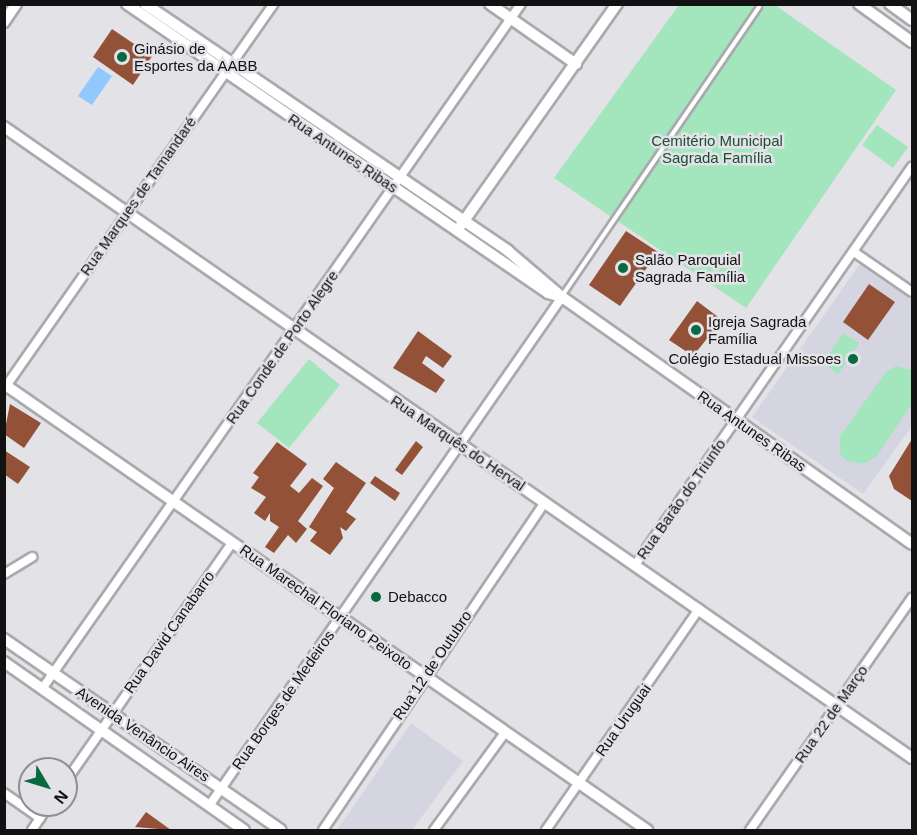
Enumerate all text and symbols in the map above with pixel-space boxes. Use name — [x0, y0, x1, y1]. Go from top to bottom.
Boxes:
place label: Ginásio de Esportes da AABB — [134, 39, 258, 74]
marker: Ginásio de Esportes da AABB — [115, 50, 129, 64]
street label: Rua Antunes Ribas — [284, 109, 402, 197]
street label: Rua Marques de Tamandaré — [76, 113, 200, 279]
park label: Cemitério Municipal Sagrada Família — [651, 131, 783, 166]
place label: Salão Paroquial Sagrada Família — [635, 250, 745, 285]
marker: Salão Paroquial Sagrada Família — [616, 261, 630, 275]
street label: Rua Conde de Porto Alegre — [222, 266, 342, 428]
place label: Igreja Sagrada Família — [708, 312, 806, 347]
marker: Igreja Sagrada Família — [689, 323, 703, 337]
place label: Colégio Estadual Missoes — [668, 350, 841, 368]
marker: Colégio Estadual Missoes — [846, 352, 860, 366]
street label: Rua Antunes Ribas — [694, 387, 810, 475]
street label: Rua Marquês do Herval — [387, 391, 529, 495]
street label: Rua Barão do Triunfo — [633, 435, 729, 563]
street label: Rua Marechal Floriano Peixoto — [236, 541, 416, 673]
street label: Rua David Canabarro — [120, 567, 218, 697]
place label: Debacco — [388, 588, 447, 606]
marker: Debacco — [369, 590, 383, 604]
street label: Rua 12 de Outubro — [389, 607, 475, 723]
street label: Rua Borges de Medeiros — [228, 627, 338, 773]
street label: Rua 22 de Março — [791, 662, 871, 766]
street label: Rua Uruguai — [591, 680, 655, 760]
street label: Avenida Venâncio Aires — [72, 682, 214, 786]
north arrow — [18, 757, 78, 817]
text: N — [51, 787, 71, 807]

